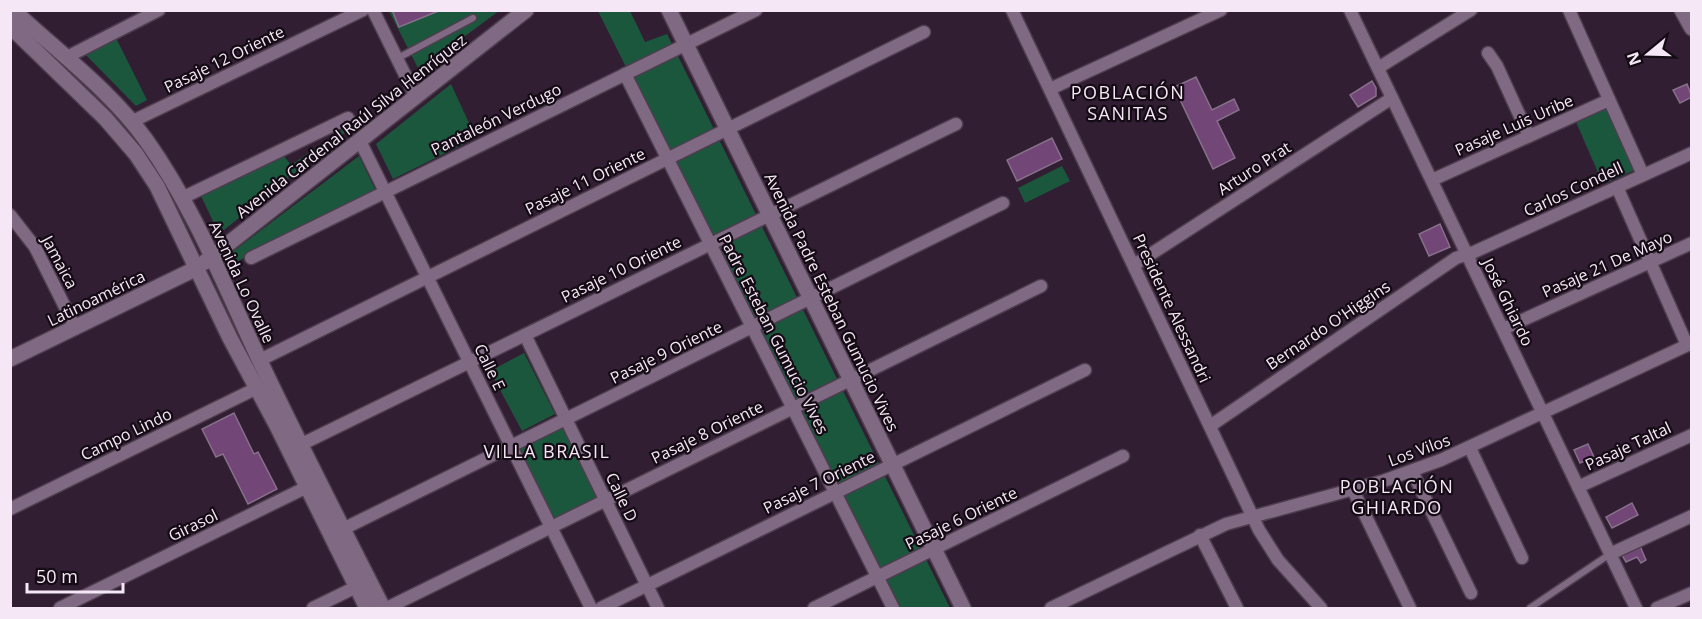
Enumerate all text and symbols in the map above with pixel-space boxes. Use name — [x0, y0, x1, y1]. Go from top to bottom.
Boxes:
street label: Pasaje 12 Oriente — [160, 20, 288, 98]
north arrow — [1618, 24, 1678, 84]
street label: Avenida Cardenal Raúl Silva Henríquez — [231, 29, 471, 223]
text: N — [1621, 49, 1646, 69]
street label: Pantaleón Verdugo — [427, 78, 565, 160]
district label: POBLACIÓN SANITAS — [1071, 80, 1185, 125]
street label: Pasaje Luis Uribe — [1451, 89, 1577, 161]
street label: Arturo Prat — [1213, 136, 1295, 200]
street label: Pasaje 11 Oriente — [521, 142, 649, 220]
street label: Carlos Condell — [1520, 156, 1626, 222]
street label: Avenida Padre Esteban Gumucio Vives — [761, 170, 903, 434]
street label: Avenida Lo Ovalle — [204, 217, 280, 347]
street label: Pasaje 21 De Mayo — [1538, 225, 1676, 303]
street label: Jamaica — [36, 230, 83, 293]
street label: Pasaje 10 Oriente — [557, 230, 685, 308]
street label: Presidente Alessandri — [1128, 230, 1216, 386]
street label: Padre Esteban Gumucio Vives — [715, 231, 833, 437]
street label: José Ghiardo — [1476, 253, 1539, 350]
street label: Latinoamérica — [43, 265, 149, 331]
street label: Bernardo O'Higgins — [1262, 275, 1394, 375]
street label: Pasaje 9 Oriente — [606, 315, 726, 389]
street label: Calle E — [469, 340, 511, 394]
street label: Pasaje 8 Oriente — [647, 395, 767, 469]
street label: Campo Lindo — [77, 402, 175, 466]
street label: Pasaje Taltal — [1581, 416, 1675, 476]
street label: Los Vilos — [1385, 429, 1453, 471]
district label: VILLA BRASIL — [483, 439, 611, 463]
street label: Pasaje 7 Oriente — [759, 445, 879, 519]
street label: Calle D — [601, 469, 643, 525]
district label: POBLACIÓN GHIARDO — [1340, 474, 1454, 519]
street label: Pasaje 6 Oriente — [901, 481, 1021, 555]
street label: Girasol — [165, 504, 221, 546]
scale bar — [27, 556, 123, 594]
text: 50 m — [36, 564, 78, 588]

